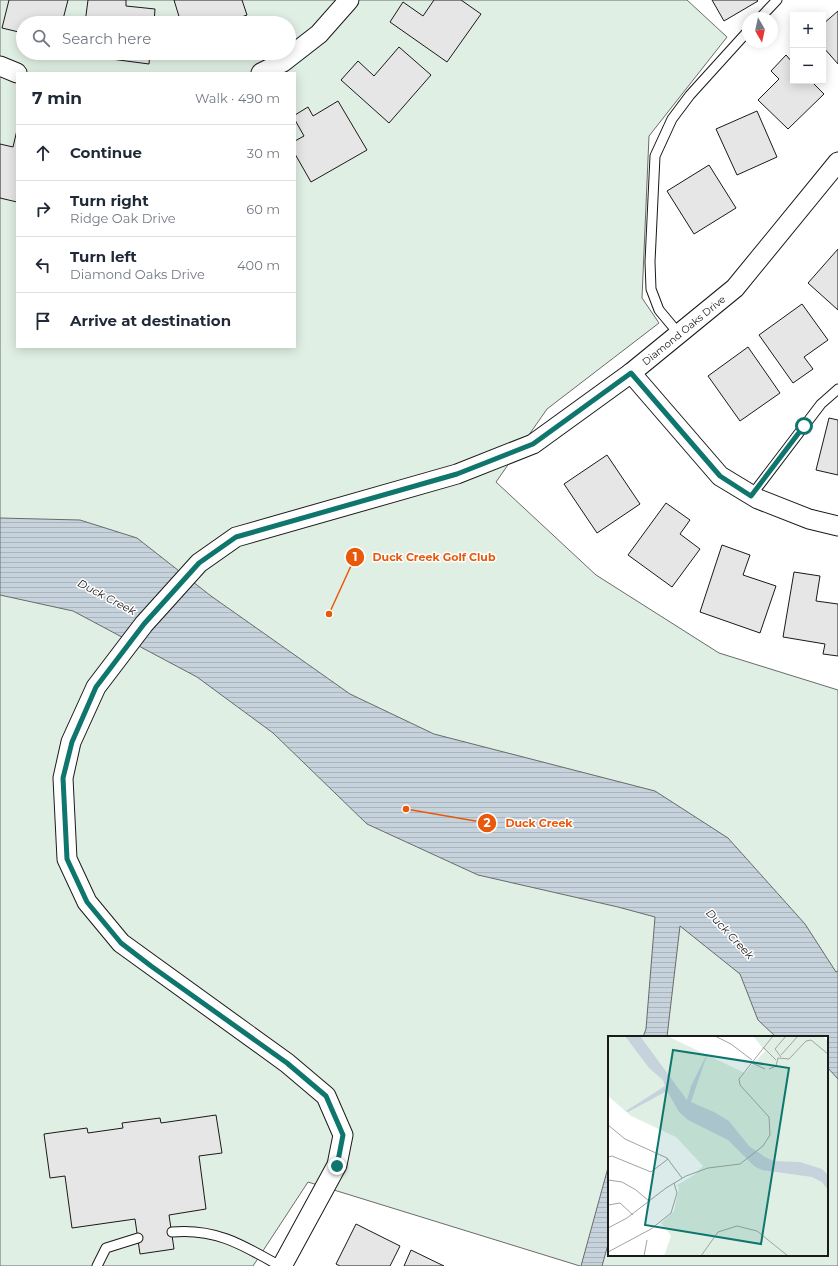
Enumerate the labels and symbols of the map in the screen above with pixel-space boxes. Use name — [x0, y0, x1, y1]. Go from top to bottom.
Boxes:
north arrow — [742, 12, 778, 48]
street label: Diamond Oaks Drive — [639, 293, 728, 368]
route start — [795, 417, 813, 435]
callout: Duck Creek Golf Club — [345, 545, 504, 568]
text: 1 — [353, 549, 357, 564]
text: Duck Creek Golf Club — [372, 550, 496, 564]
water label: Duck Creek — [75, 576, 139, 618]
callout: Duck Creek — [477, 812, 580, 835]
text: 2 — [483, 815, 491, 830]
text: Duck Creek — [505, 816, 573, 830]
water label: Duck Creek — [703, 906, 757, 963]
inset map — [608, 1036, 828, 1256]
route end — [328, 1157, 346, 1175]

